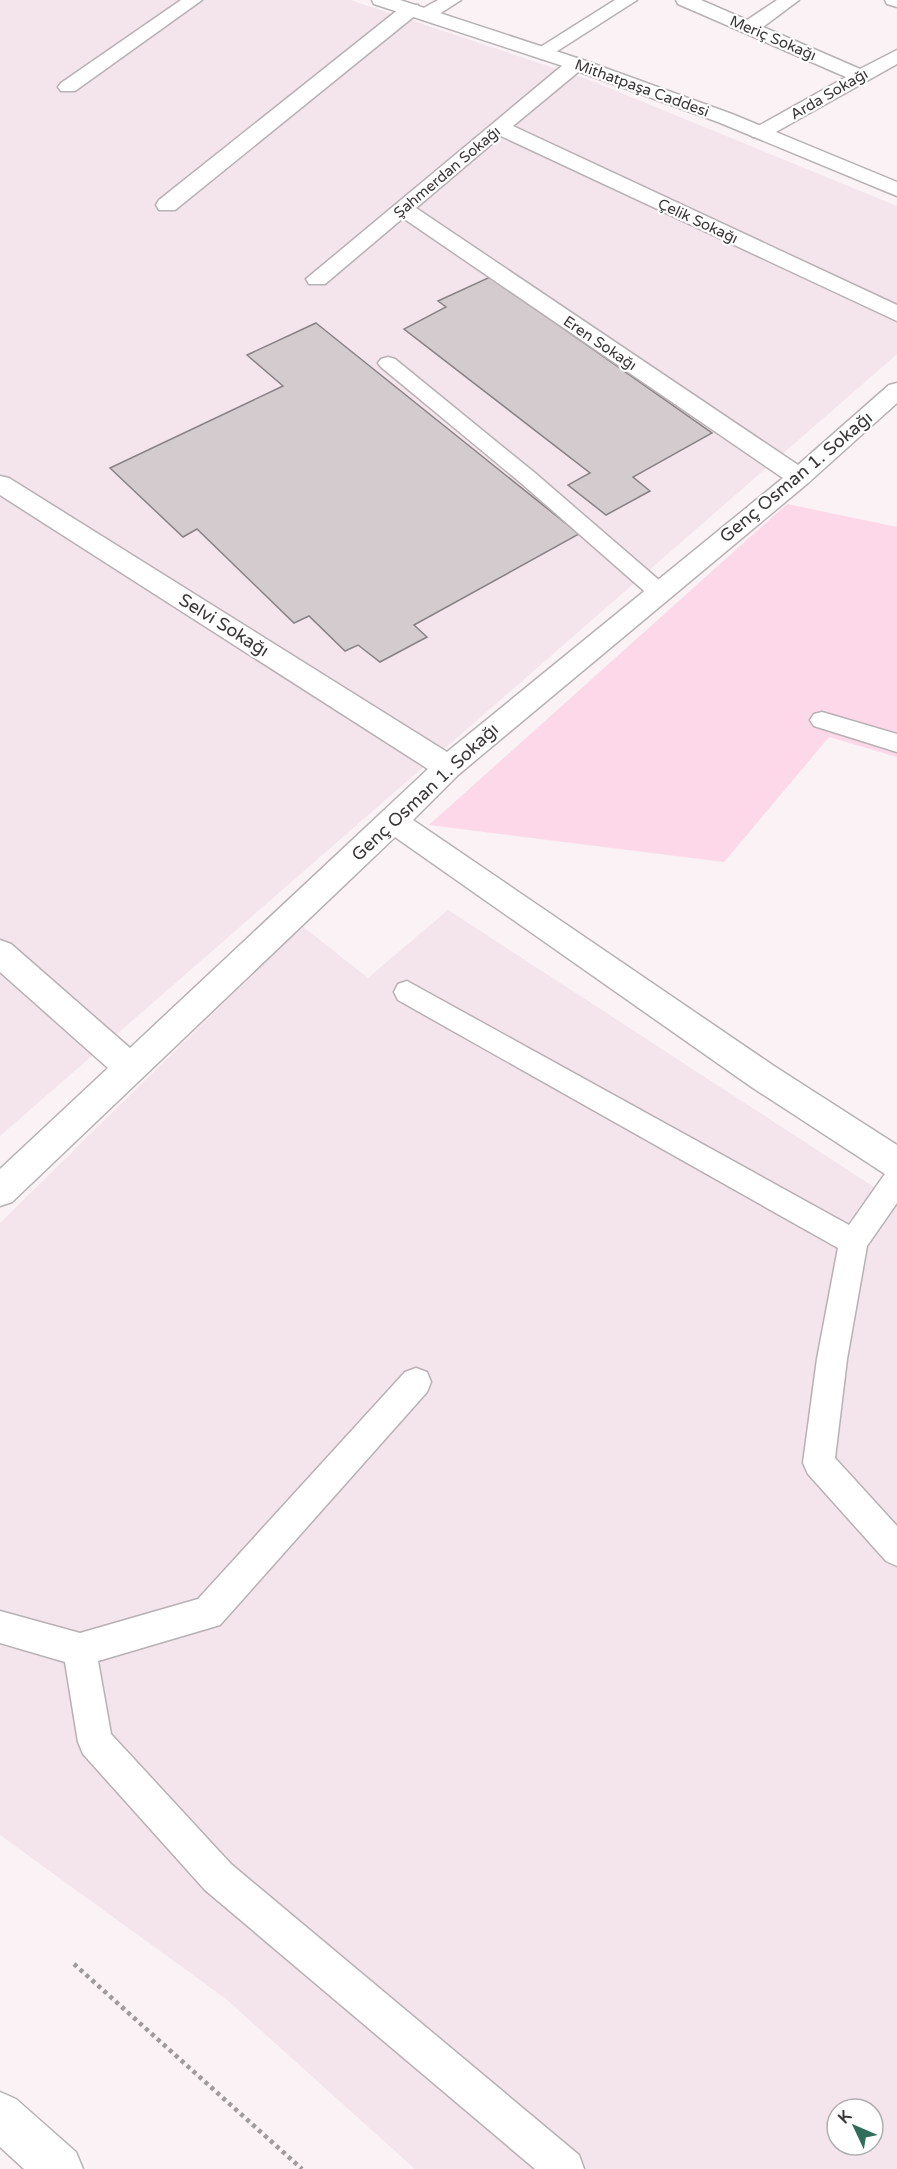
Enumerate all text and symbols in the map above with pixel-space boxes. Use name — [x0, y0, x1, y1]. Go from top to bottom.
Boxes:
street label: Meriç Sokağı — [727, 12, 819, 64]
street label: Mithatpaşa Caddesi — [572, 55, 712, 121]
street label: Arda Sokağı — [787, 65, 871, 123]
street label: Şahmerdan Sokağı — [390, 122, 504, 222]
street label: Çelik Sokağı — [655, 195, 741, 247]
street label: Eren Sokağı — [560, 312, 640, 374]
street label: Genç Osman 1. Sokağı — [715, 407, 877, 547]
street label: Selvi Sokağı — [175, 589, 273, 661]
street label: Genç Osman 1. Sokağı — [347, 718, 503, 866]
north arrow — [825, 2097, 885, 2157]
text: K — [834, 2106, 856, 2128]

